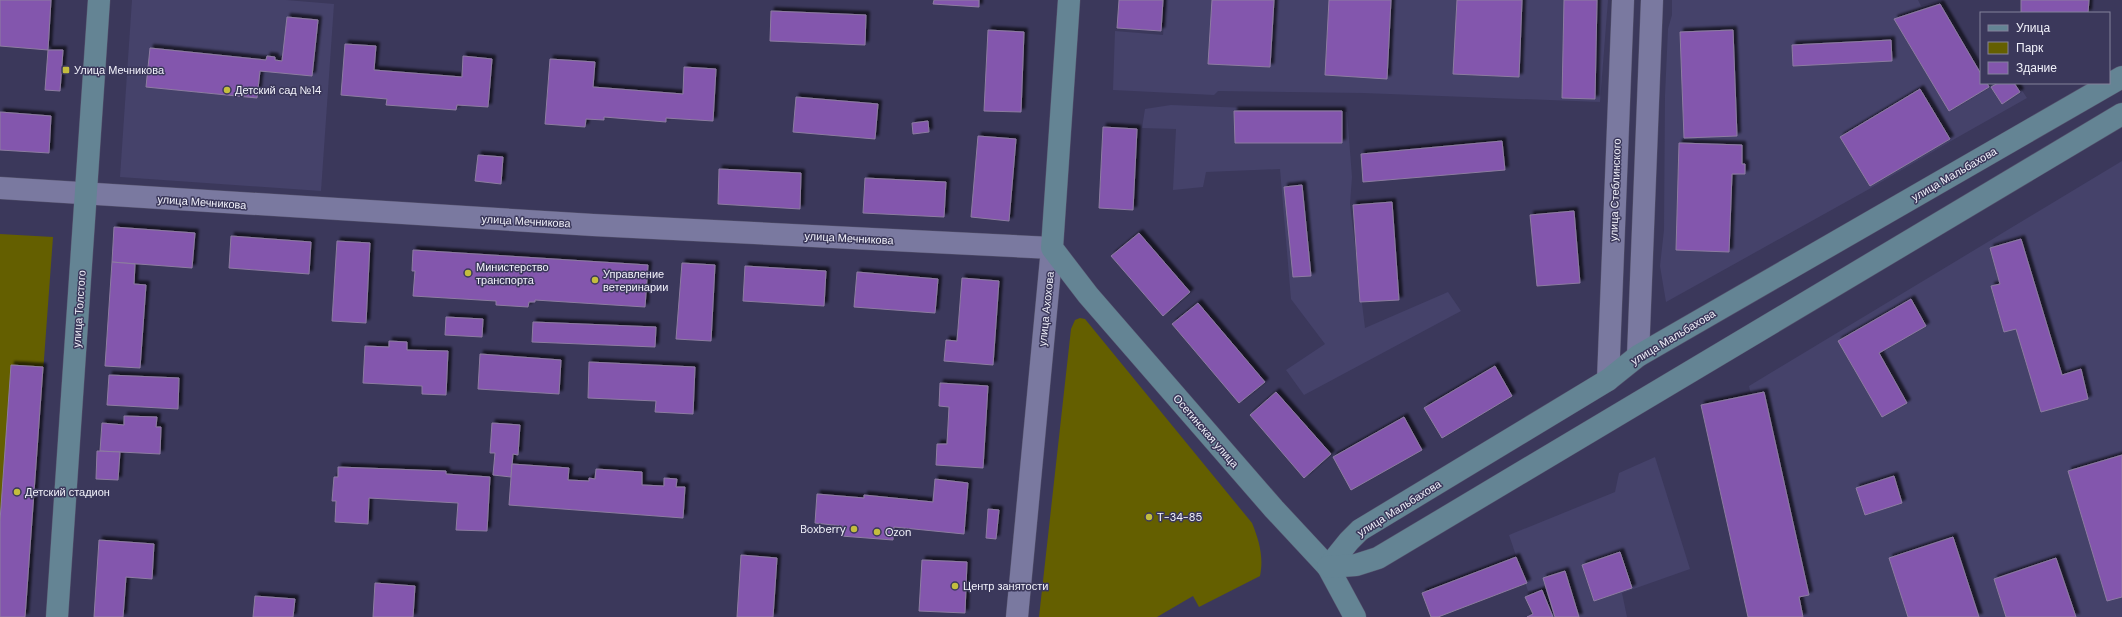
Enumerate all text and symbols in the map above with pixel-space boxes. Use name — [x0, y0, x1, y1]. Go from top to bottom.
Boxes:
legend — [1980, 12, 2110, 84]
text: Улица — [2016, 20, 2050, 36]
text: Парк — [2016, 40, 2044, 56]
text: Здание — [2016, 60, 2057, 76]
place label: Улица Мечникова — [74, 63, 165, 77]
marker: Улица Мечникова — [61, 65, 71, 75]
place label: Детский сад №14 — [235, 83, 322, 97]
marker: Детский сад №14 — [222, 85, 232, 95]
street label: улица Стеблинского — [1606, 138, 1624, 242]
street label: улица Мальбахова — [1909, 143, 2000, 204]
street label: улица Мечникова — [157, 192, 248, 212]
street label: улица Мечникова — [481, 212, 572, 230]
street label: улица Мечникова — [804, 229, 895, 247]
place label: Министерство транспорта — [476, 260, 549, 287]
place label: Управление ветеринарии — [603, 267, 668, 294]
marker: Министерство транспорта — [463, 268, 473, 278]
street label: улица Толстого — [69, 270, 89, 348]
street label: улица Ахохова — [1035, 270, 1057, 347]
marker: Управление ветеринарии — [590, 275, 600, 285]
street label: улица Мальбахова — [1628, 306, 1719, 368]
street label: Осетинская улица — [1170, 391, 1242, 471]
street label: улица Мальбахова — [1354, 476, 1444, 539]
place label: Детский стадион — [25, 485, 110, 499]
marker: Детский стадион — [12, 487, 22, 497]
place label: Т-34-85 — [1157, 510, 1202, 524]
marker: Т-34-85 — [1144, 512, 1154, 522]
place label: Boxberry — [800, 522, 846, 536]
marker: Boxberry — [849, 524, 859, 534]
place label: Ozon — [885, 525, 911, 539]
marker: Ozon — [872, 527, 882, 537]
place label: Центр занятости — [963, 579, 1048, 593]
marker: Центр занятости — [950, 581, 960, 591]

